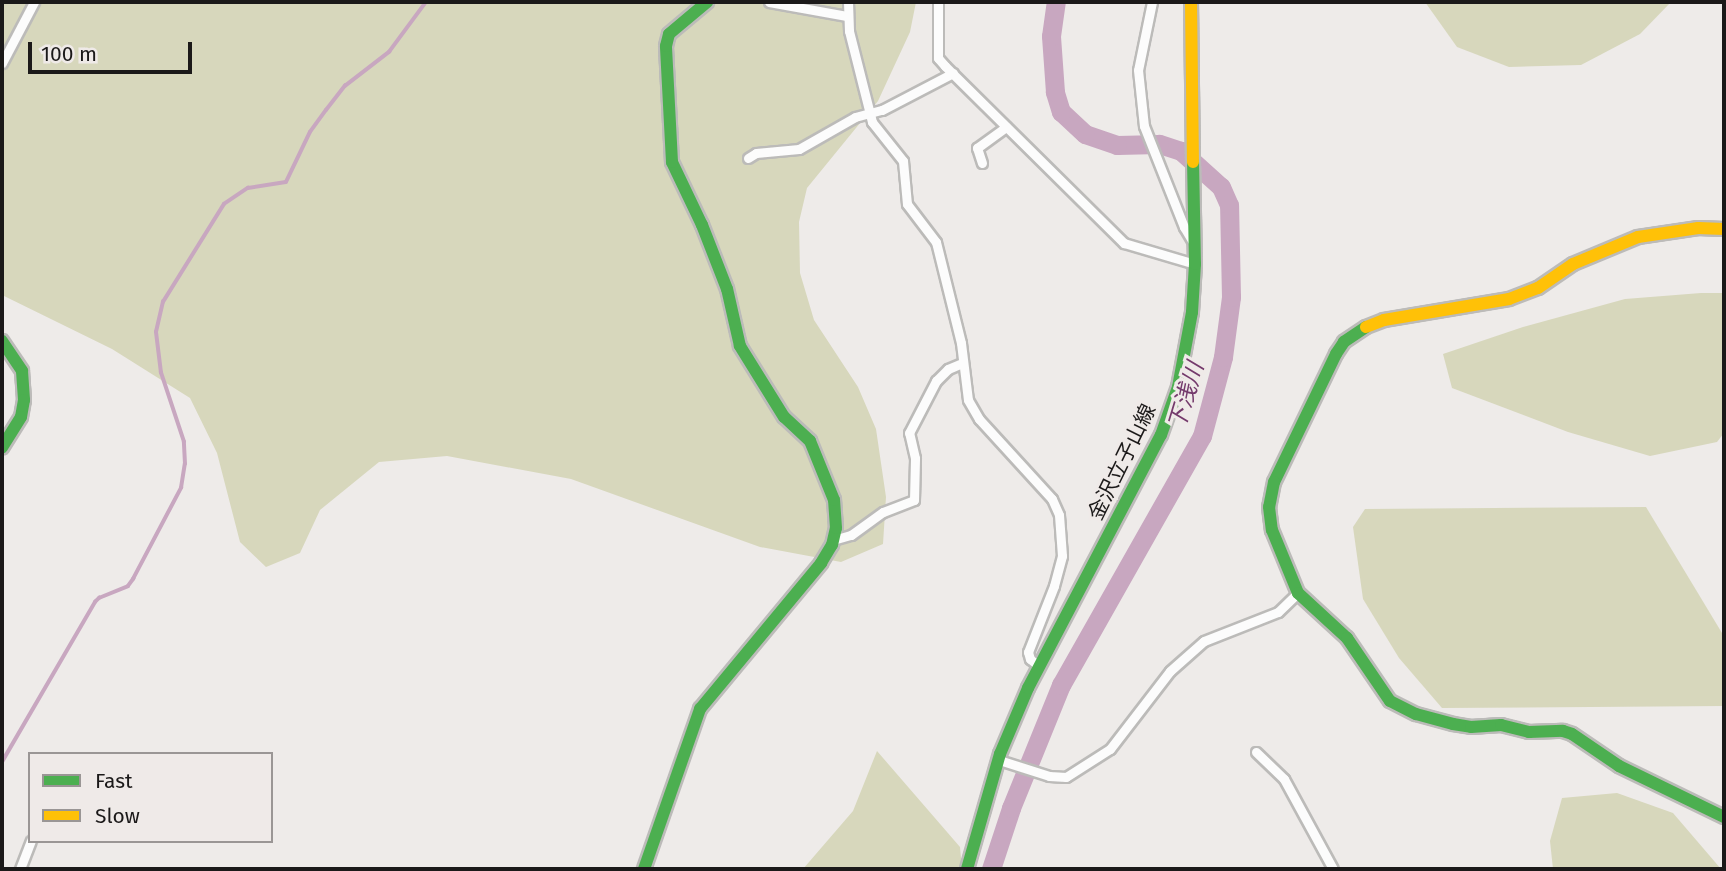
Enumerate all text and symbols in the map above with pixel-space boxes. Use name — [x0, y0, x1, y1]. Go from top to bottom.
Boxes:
scale bar — [32, 28, 196, 72]
text: 100 m — [41, 41, 97, 67]
water label: 下浅川 — [1163, 359, 1209, 433]
street label: 金沢立子山線 — [1083, 400, 1161, 524]
legend — [28, 752, 273, 843]
text: Fast — [95, 768, 133, 794]
text: Slow — [95, 803, 140, 829]

